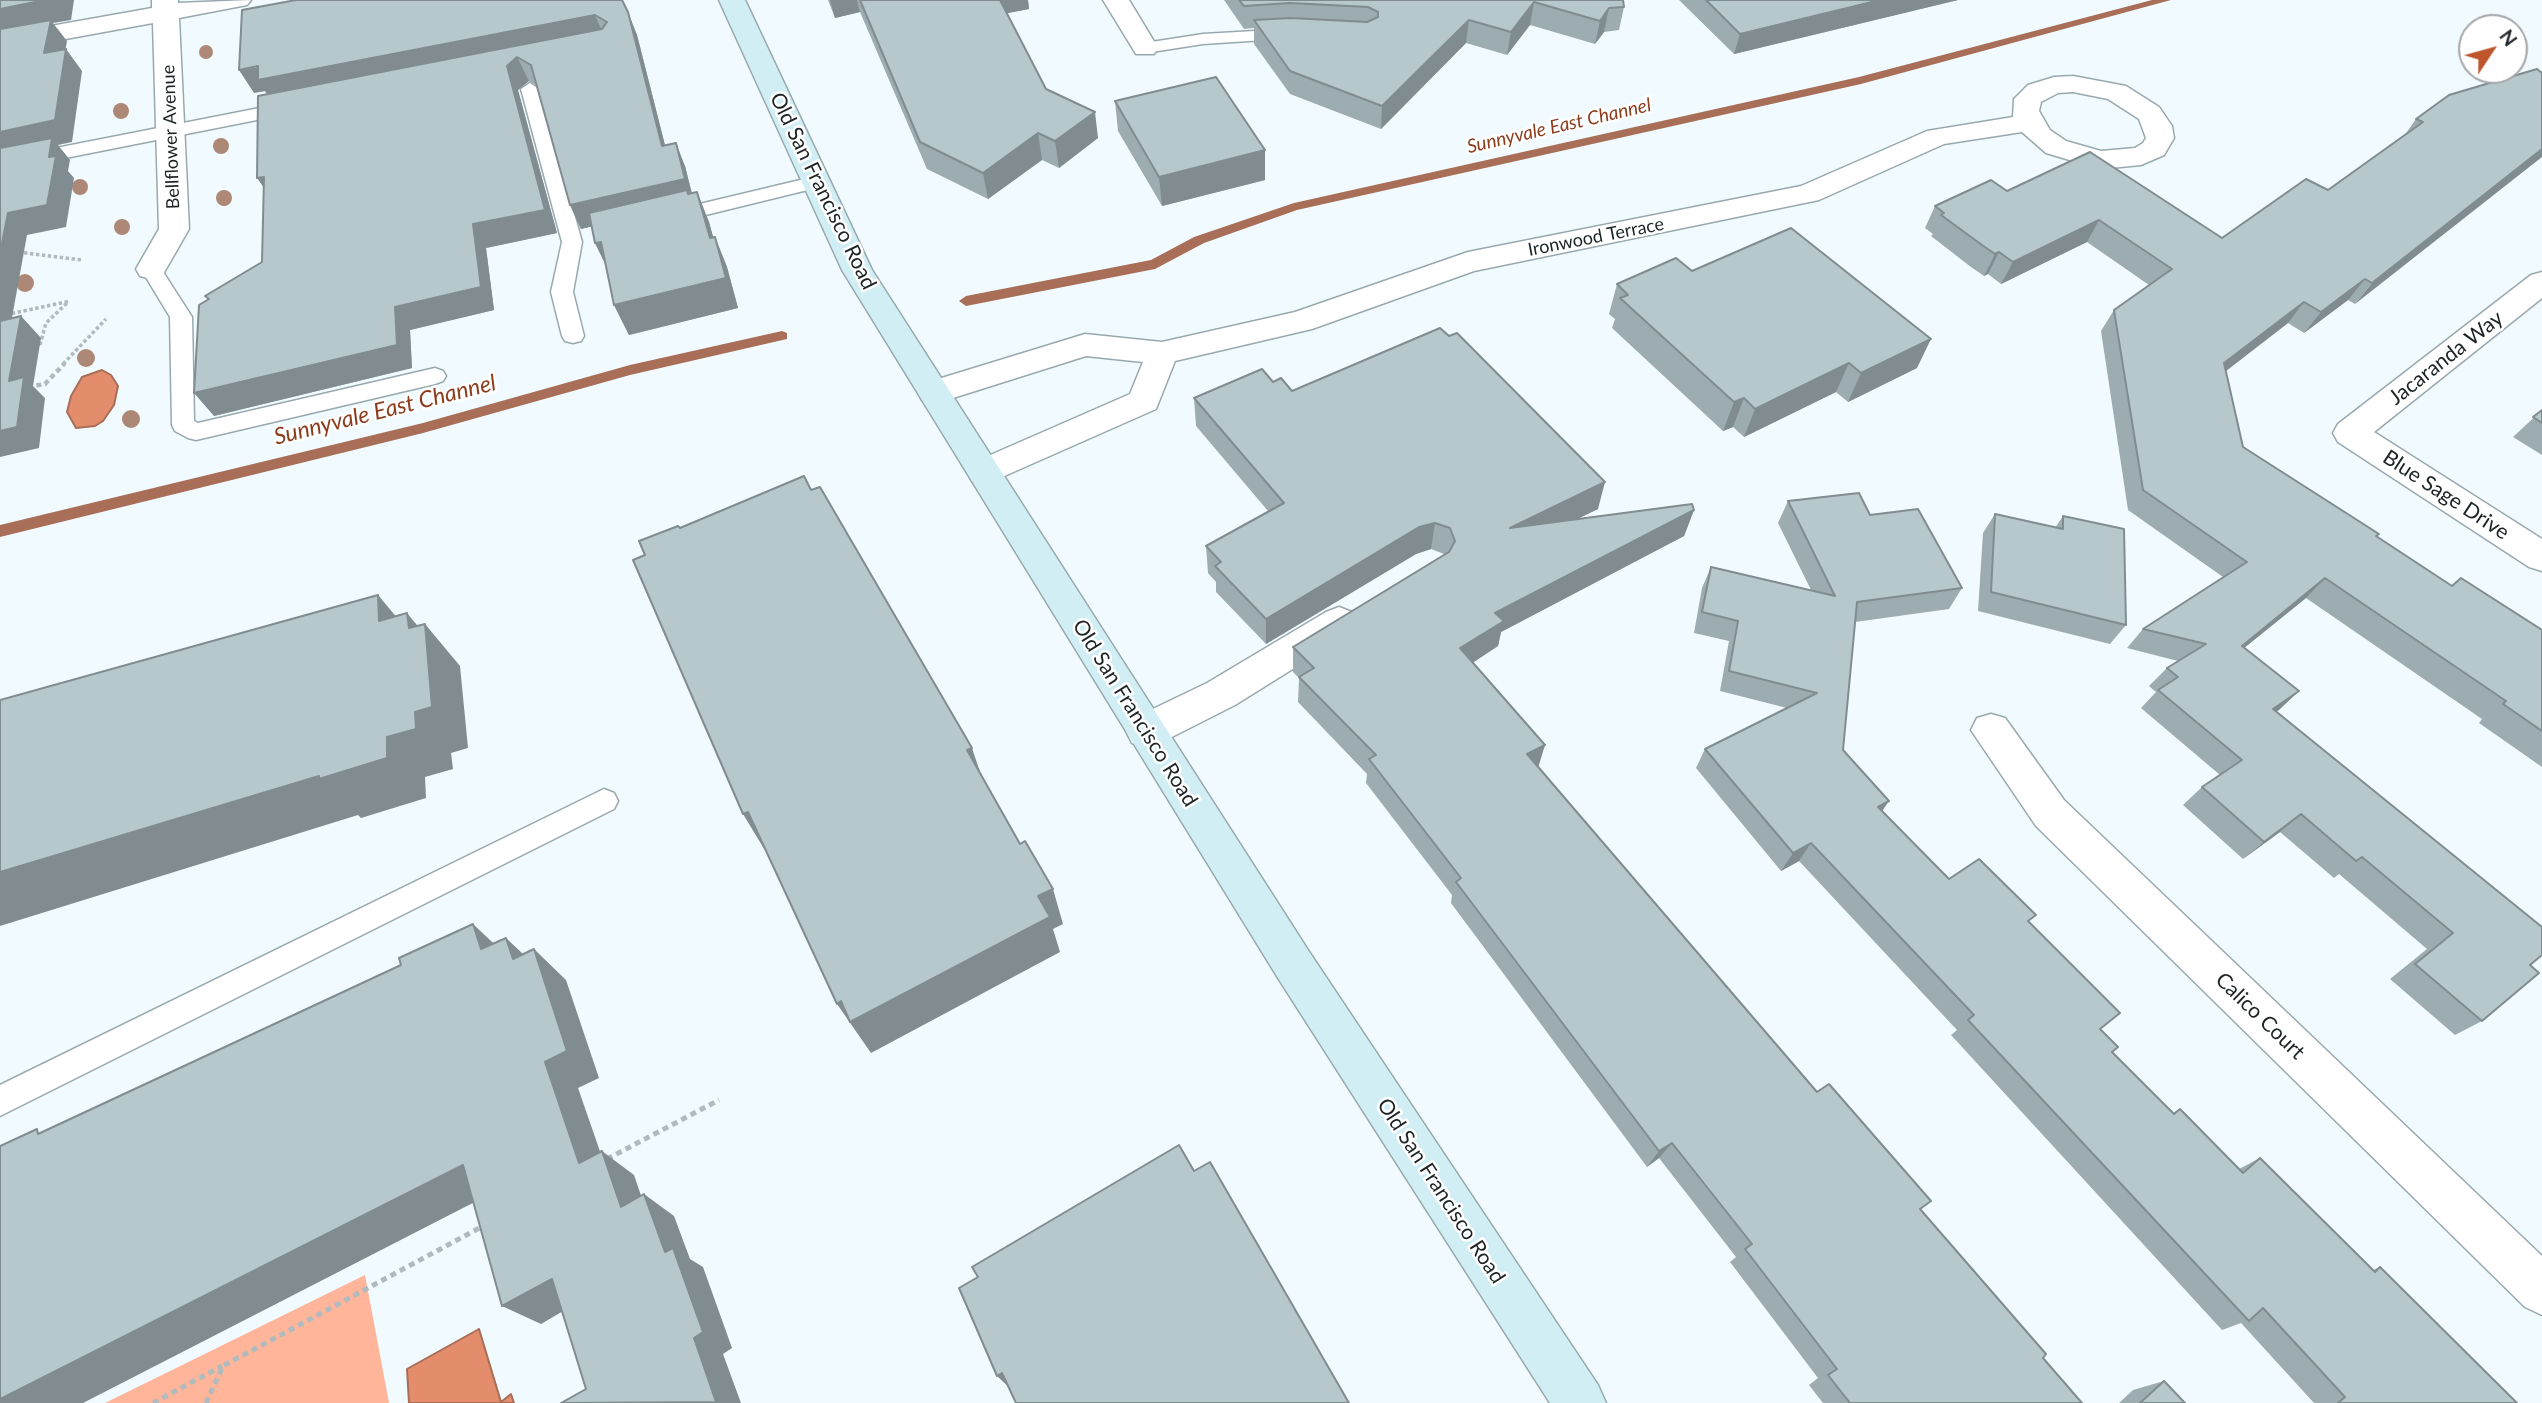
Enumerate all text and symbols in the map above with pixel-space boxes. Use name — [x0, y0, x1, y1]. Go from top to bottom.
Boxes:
north arrow — [2458, 14, 2528, 84]
text: N — [2495, 25, 2522, 50]
street label: Bellflower Avenue — [158, 64, 184, 210]
street label: Old San Francisco Road — [764, 88, 882, 294]
water label: Sunnyvale East Channel — [1465, 94, 1653, 158]
street label: Ironwood Terrace — [1526, 213, 1666, 261]
street label: Jacaranda Way — [2384, 306, 2508, 410]
water label: Sunnyvale East Channel — [271, 369, 499, 451]
street label: Blue Sage Drive — [2378, 445, 2514, 545]
street label: Old San Francisco Road — [1067, 615, 1203, 811]
street label: Calico Court — [2210, 967, 2310, 1065]
street label: Old San Francisco Road — [1372, 1094, 1510, 1288]

